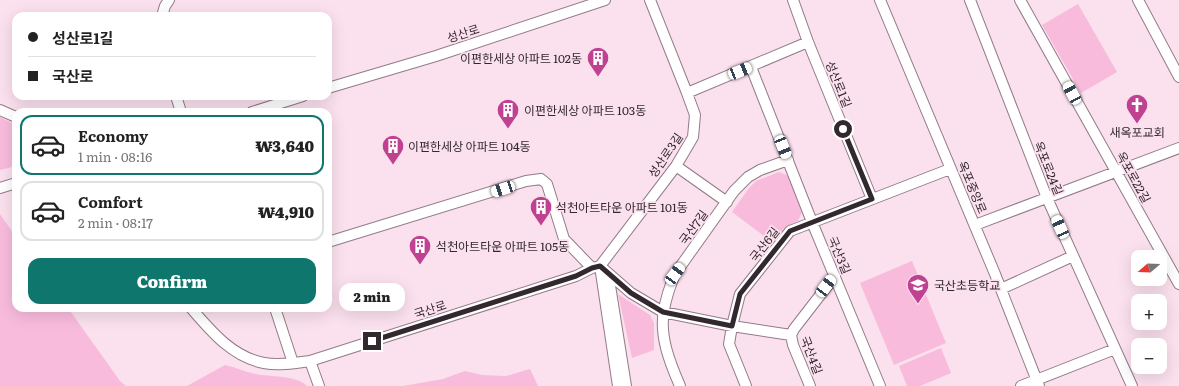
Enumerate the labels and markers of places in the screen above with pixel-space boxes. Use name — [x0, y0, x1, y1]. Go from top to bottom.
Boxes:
building icon: 이편한세상 아파트 102동 — [585, 45, 611, 78]
place label: 이편한세상 아파트 102동 — [460, 49, 582, 67]
church icon: 새옥포교회 — [1124, 92, 1150, 125]
building icon: 이편한세상 아파트 103동 — [495, 97, 521, 130]
place label: 이편한세상 아파트 103동 — [524, 101, 646, 119]
place label: 새옥포교회 — [1109, 123, 1165, 141]
building icon: 이편한세상 아파트 104동 — [380, 133, 406, 166]
place label: 이편한세상 아파트 104동 — [408, 137, 531, 155]
building icon: 석천아트타운 아파트 101동 — [528, 194, 554, 227]
place label: 석천아트타운 아파트 101동 — [556, 198, 688, 216]
building icon: 석천아트타운 아파트 105동 — [407, 233, 433, 266]
place label: 석천아트타운 아파트 105동 — [436, 237, 569, 255]
school or university icon: 국산초등학교 — [905, 272, 931, 305]
place label: 국산초등학교 — [934, 276, 1000, 294]

